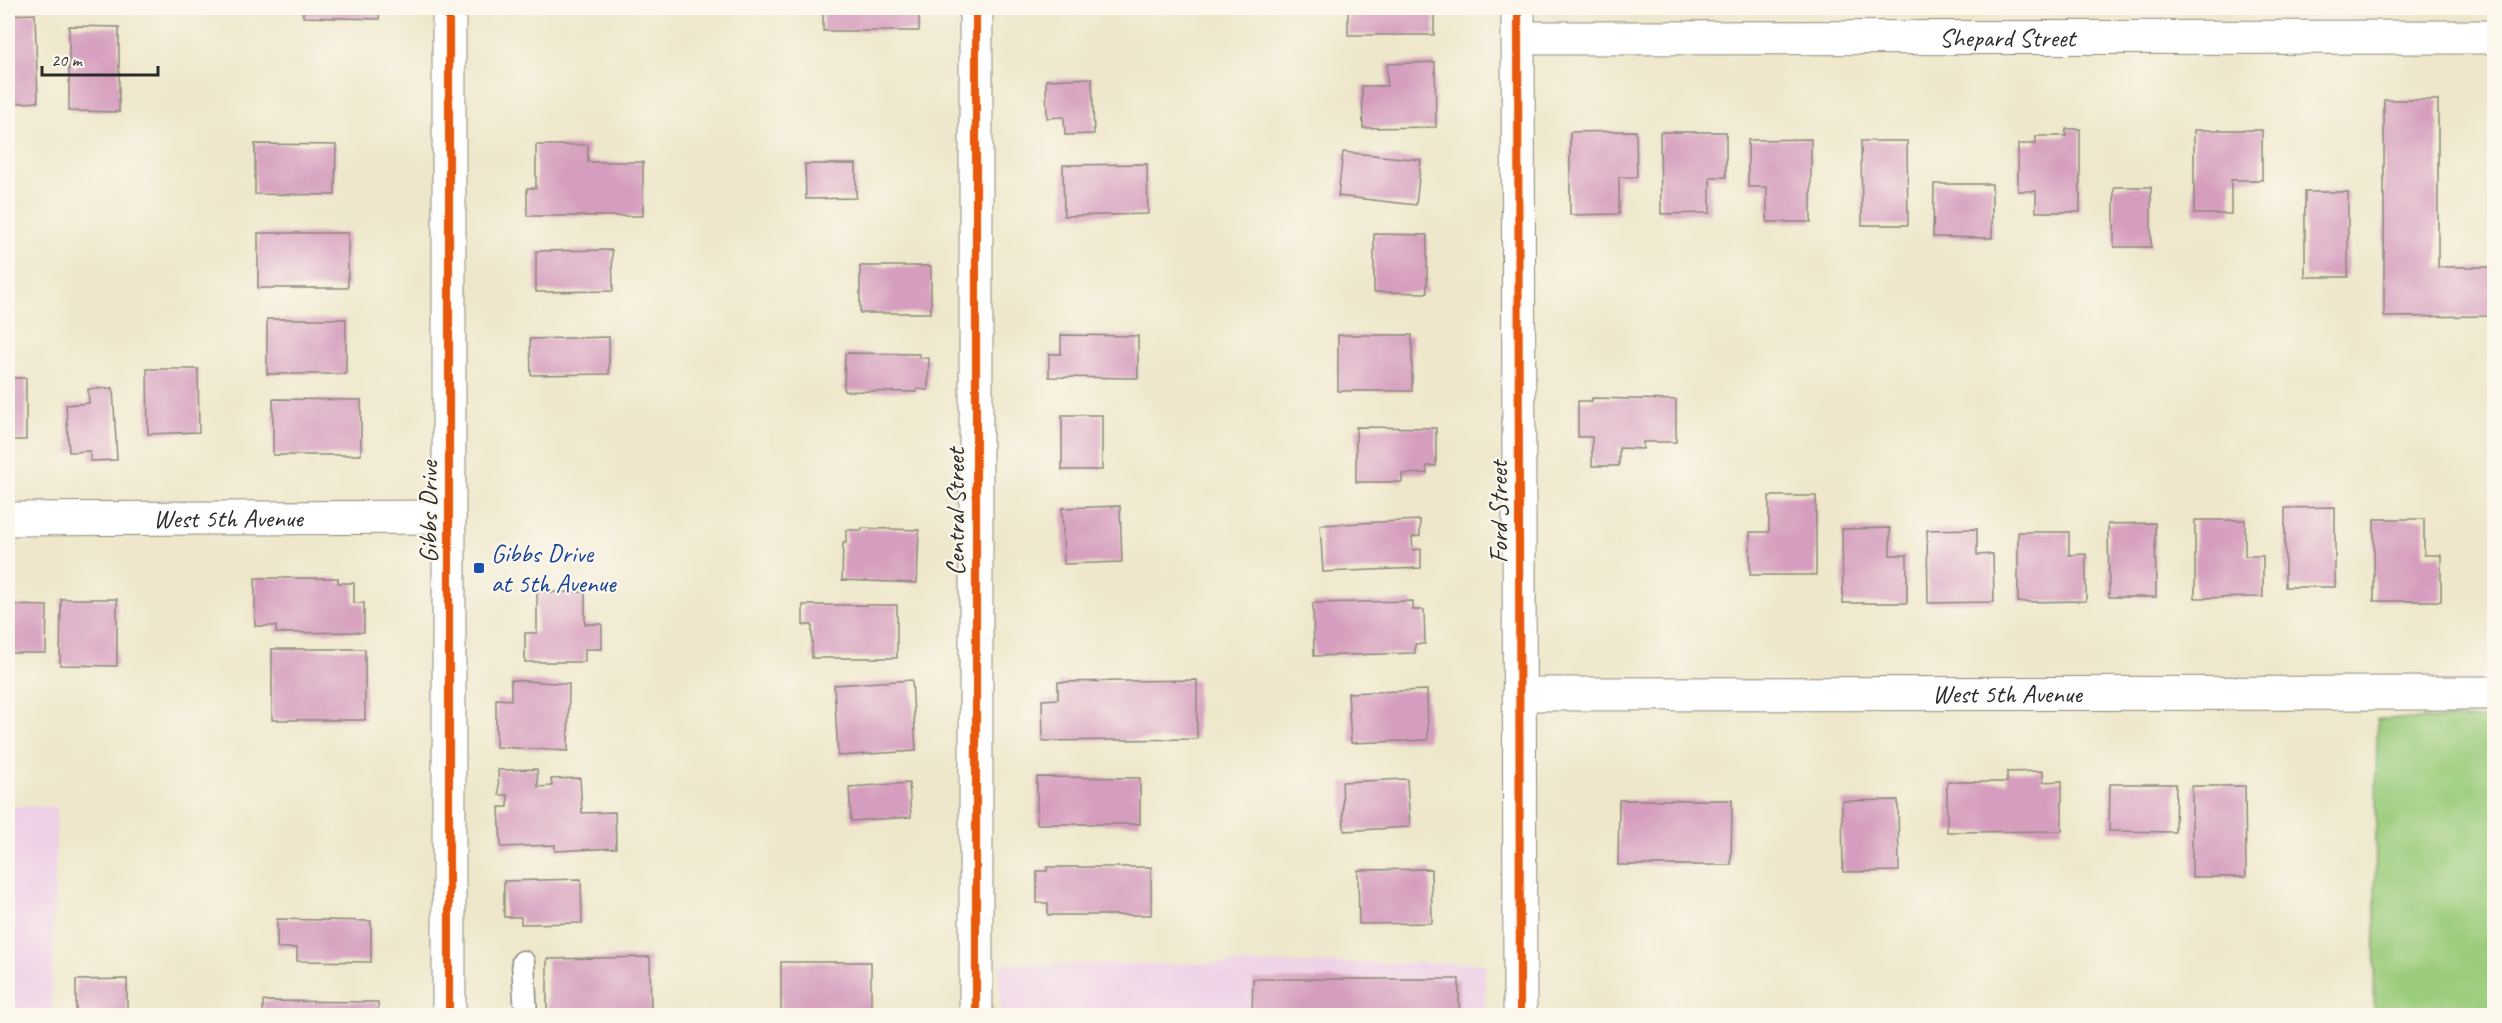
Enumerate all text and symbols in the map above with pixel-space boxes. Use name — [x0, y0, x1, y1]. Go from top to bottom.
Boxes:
street label: Shepard Street — [1939, 21, 2077, 54]
scale bar — [42, 39, 158, 77]
text: 20 m — [51, 49, 84, 71]
street label: Central Street — [939, 446, 972, 576]
street label: Ford Street — [1482, 458, 1515, 563]
street label: Gibbs Drive — [412, 459, 445, 563]
street label: West 5th Avenue — [153, 501, 304, 535]
place label: Gibbs Drive at 5th Avenue — [491, 537, 617, 600]
marker: Gibbs Drive at 5th Avenue — [472, 561, 486, 575]
street label: West 5th Avenue — [1932, 677, 2083, 710]

